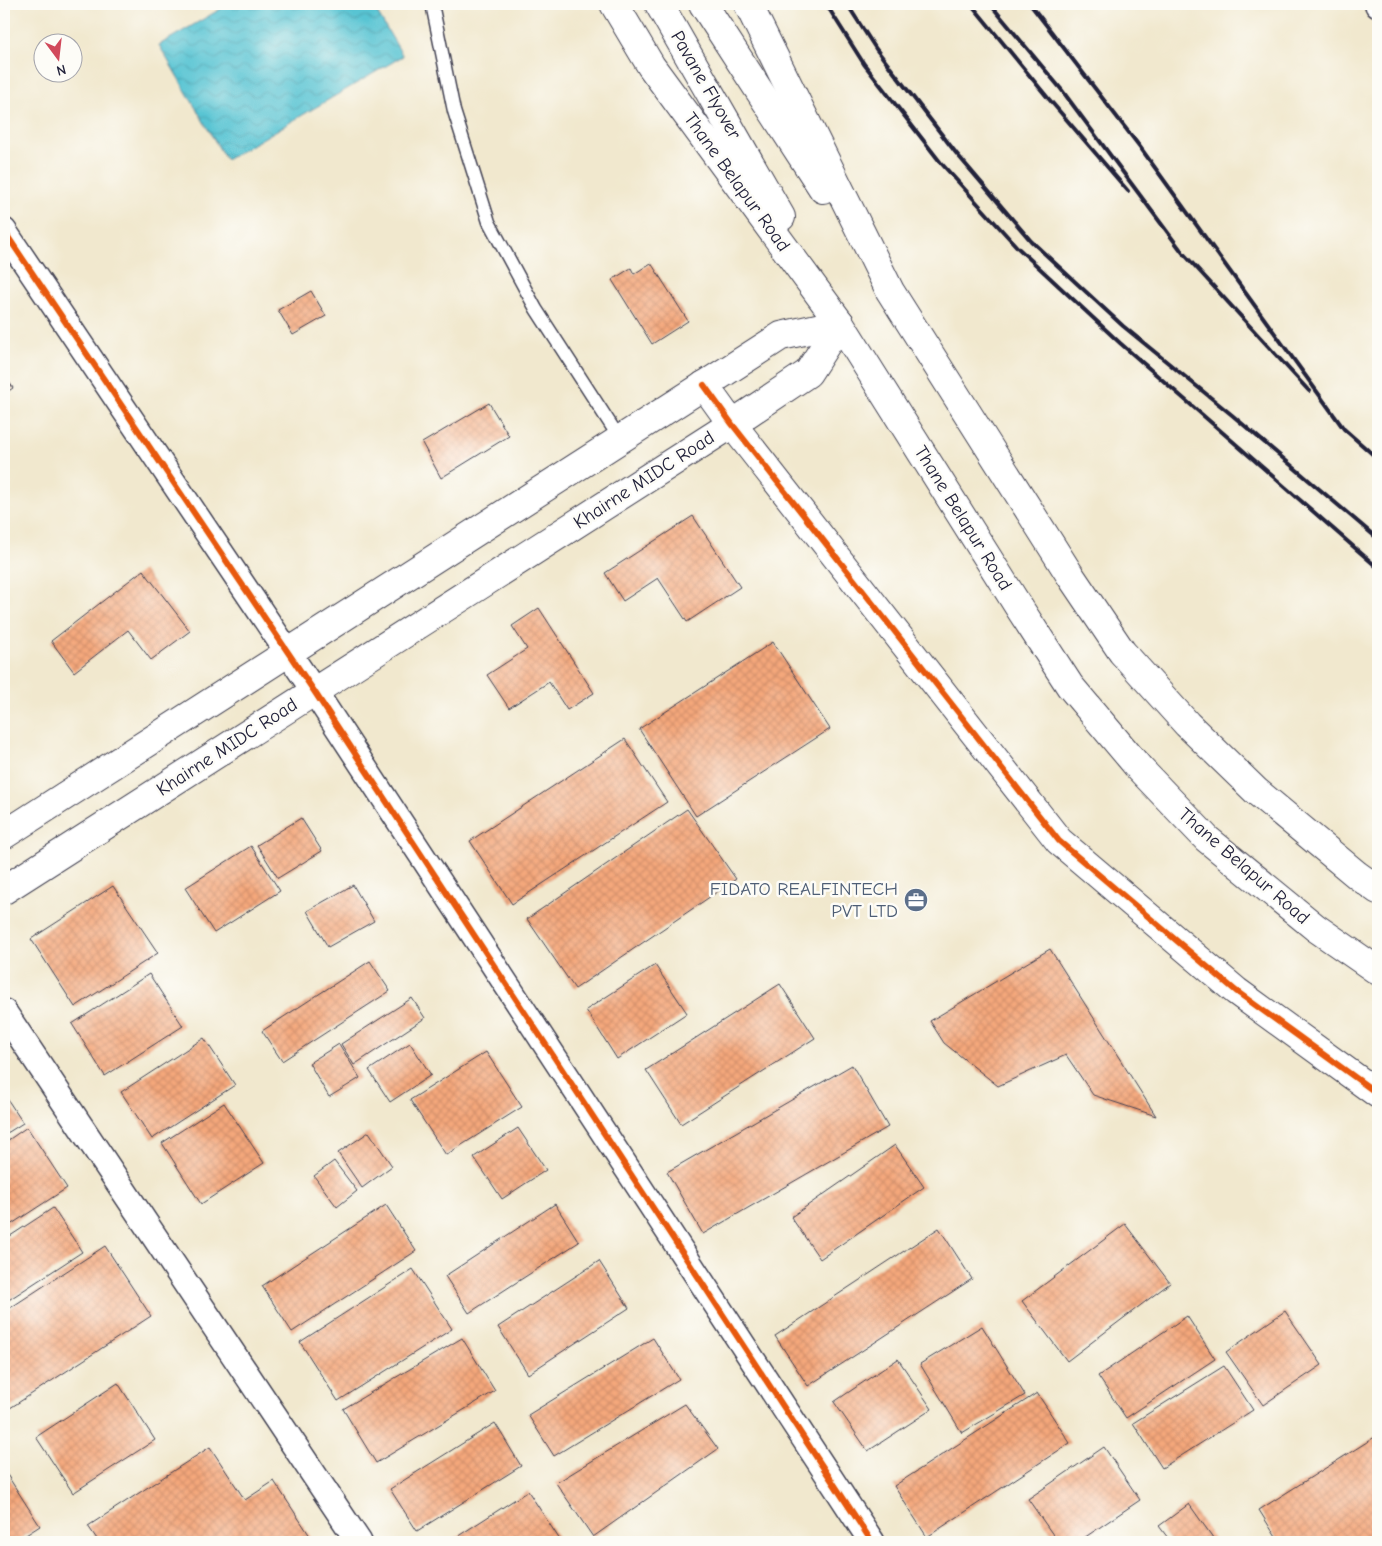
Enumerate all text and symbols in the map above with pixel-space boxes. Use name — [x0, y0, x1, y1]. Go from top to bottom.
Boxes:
street label: Pavane Flyover — [666, 27, 746, 143]
north arrow — [32, 32, 82, 82]
text: N — [55, 61, 68, 79]
street label: Thane Belapur Road — [679, 108, 795, 256]
street label: Khairne MIDC Road — [570, 426, 718, 534]
street label: Thane Belapur Road — [910, 442, 1016, 594]
street label: Khairne MIDC Road — [153, 693, 301, 801]
street label: Thane Belapur Road — [1174, 803, 1314, 929]
place label: FIDATO REALFINTECH PVT LTD — [710, 878, 898, 922]
office icon: FIDATO REALFINTECH PVT LTD — [903, 887, 929, 913]

